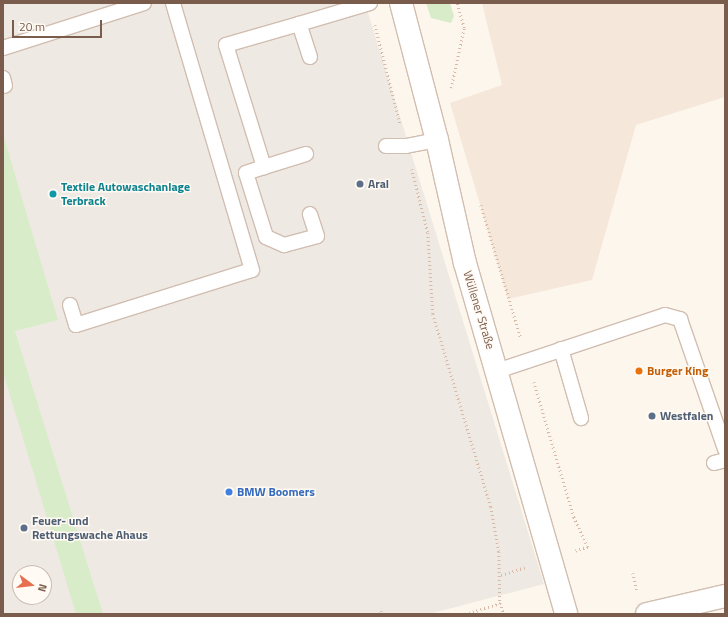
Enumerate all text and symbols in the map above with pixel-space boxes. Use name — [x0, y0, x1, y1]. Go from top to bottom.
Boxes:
scale bar — [14, 12, 104, 38]
text: 20 m — [19, 17, 45, 36]
place label: Aral — [368, 177, 389, 191]
marker: Aral — [355, 179, 365, 189]
place label: Textile Autowaschanlage Terbrack — [61, 180, 190, 208]
marker: Textile Autowaschanlage Terbrack — [48, 189, 58, 199]
street label: Wüllener Straße — [460, 269, 498, 351]
place label: Burger King — [647, 364, 708, 378]
marker: Burger King — [634, 366, 644, 376]
place label: Westfalen — [660, 409, 713, 423]
marker: Westfalen — [647, 411, 657, 421]
place label: BMW Boomers — [237, 485, 315, 499]
marker: BMW Boomers — [224, 487, 234, 497]
place label: Feuer- und Rettungswache Ahaus — [32, 514, 148, 542]
marker: Feuer- und Rettungswache Ahaus — [19, 523, 29, 533]
north arrow — [12, 565, 52, 605]
text: N — [34, 582, 51, 594]

